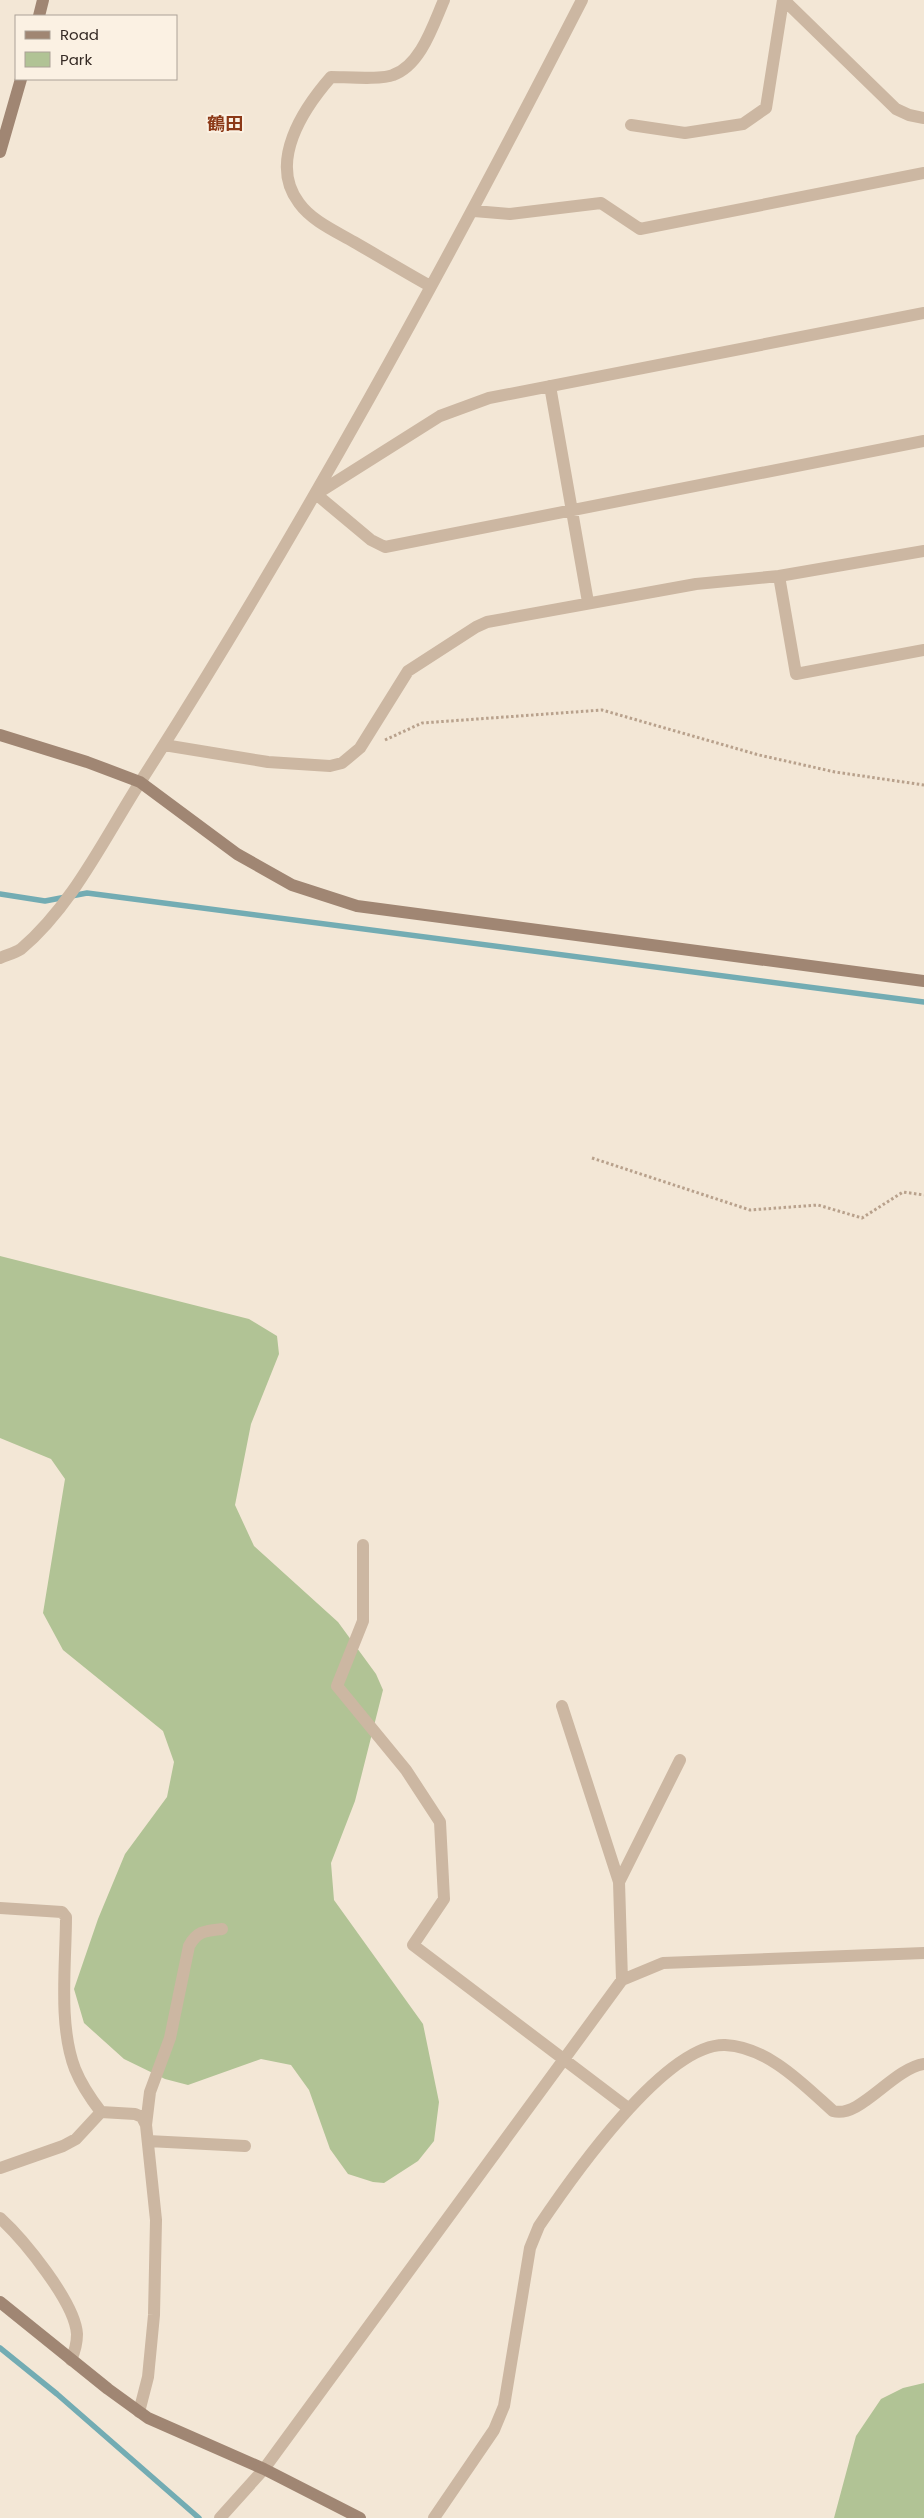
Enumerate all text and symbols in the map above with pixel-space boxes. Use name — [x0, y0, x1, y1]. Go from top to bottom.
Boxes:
legend — [15, 15, 178, 80]
text: Road — [60, 24, 99, 45]
text: Park — [60, 49, 92, 70]
district label: 鶴田 — [207, 111, 243, 136]

